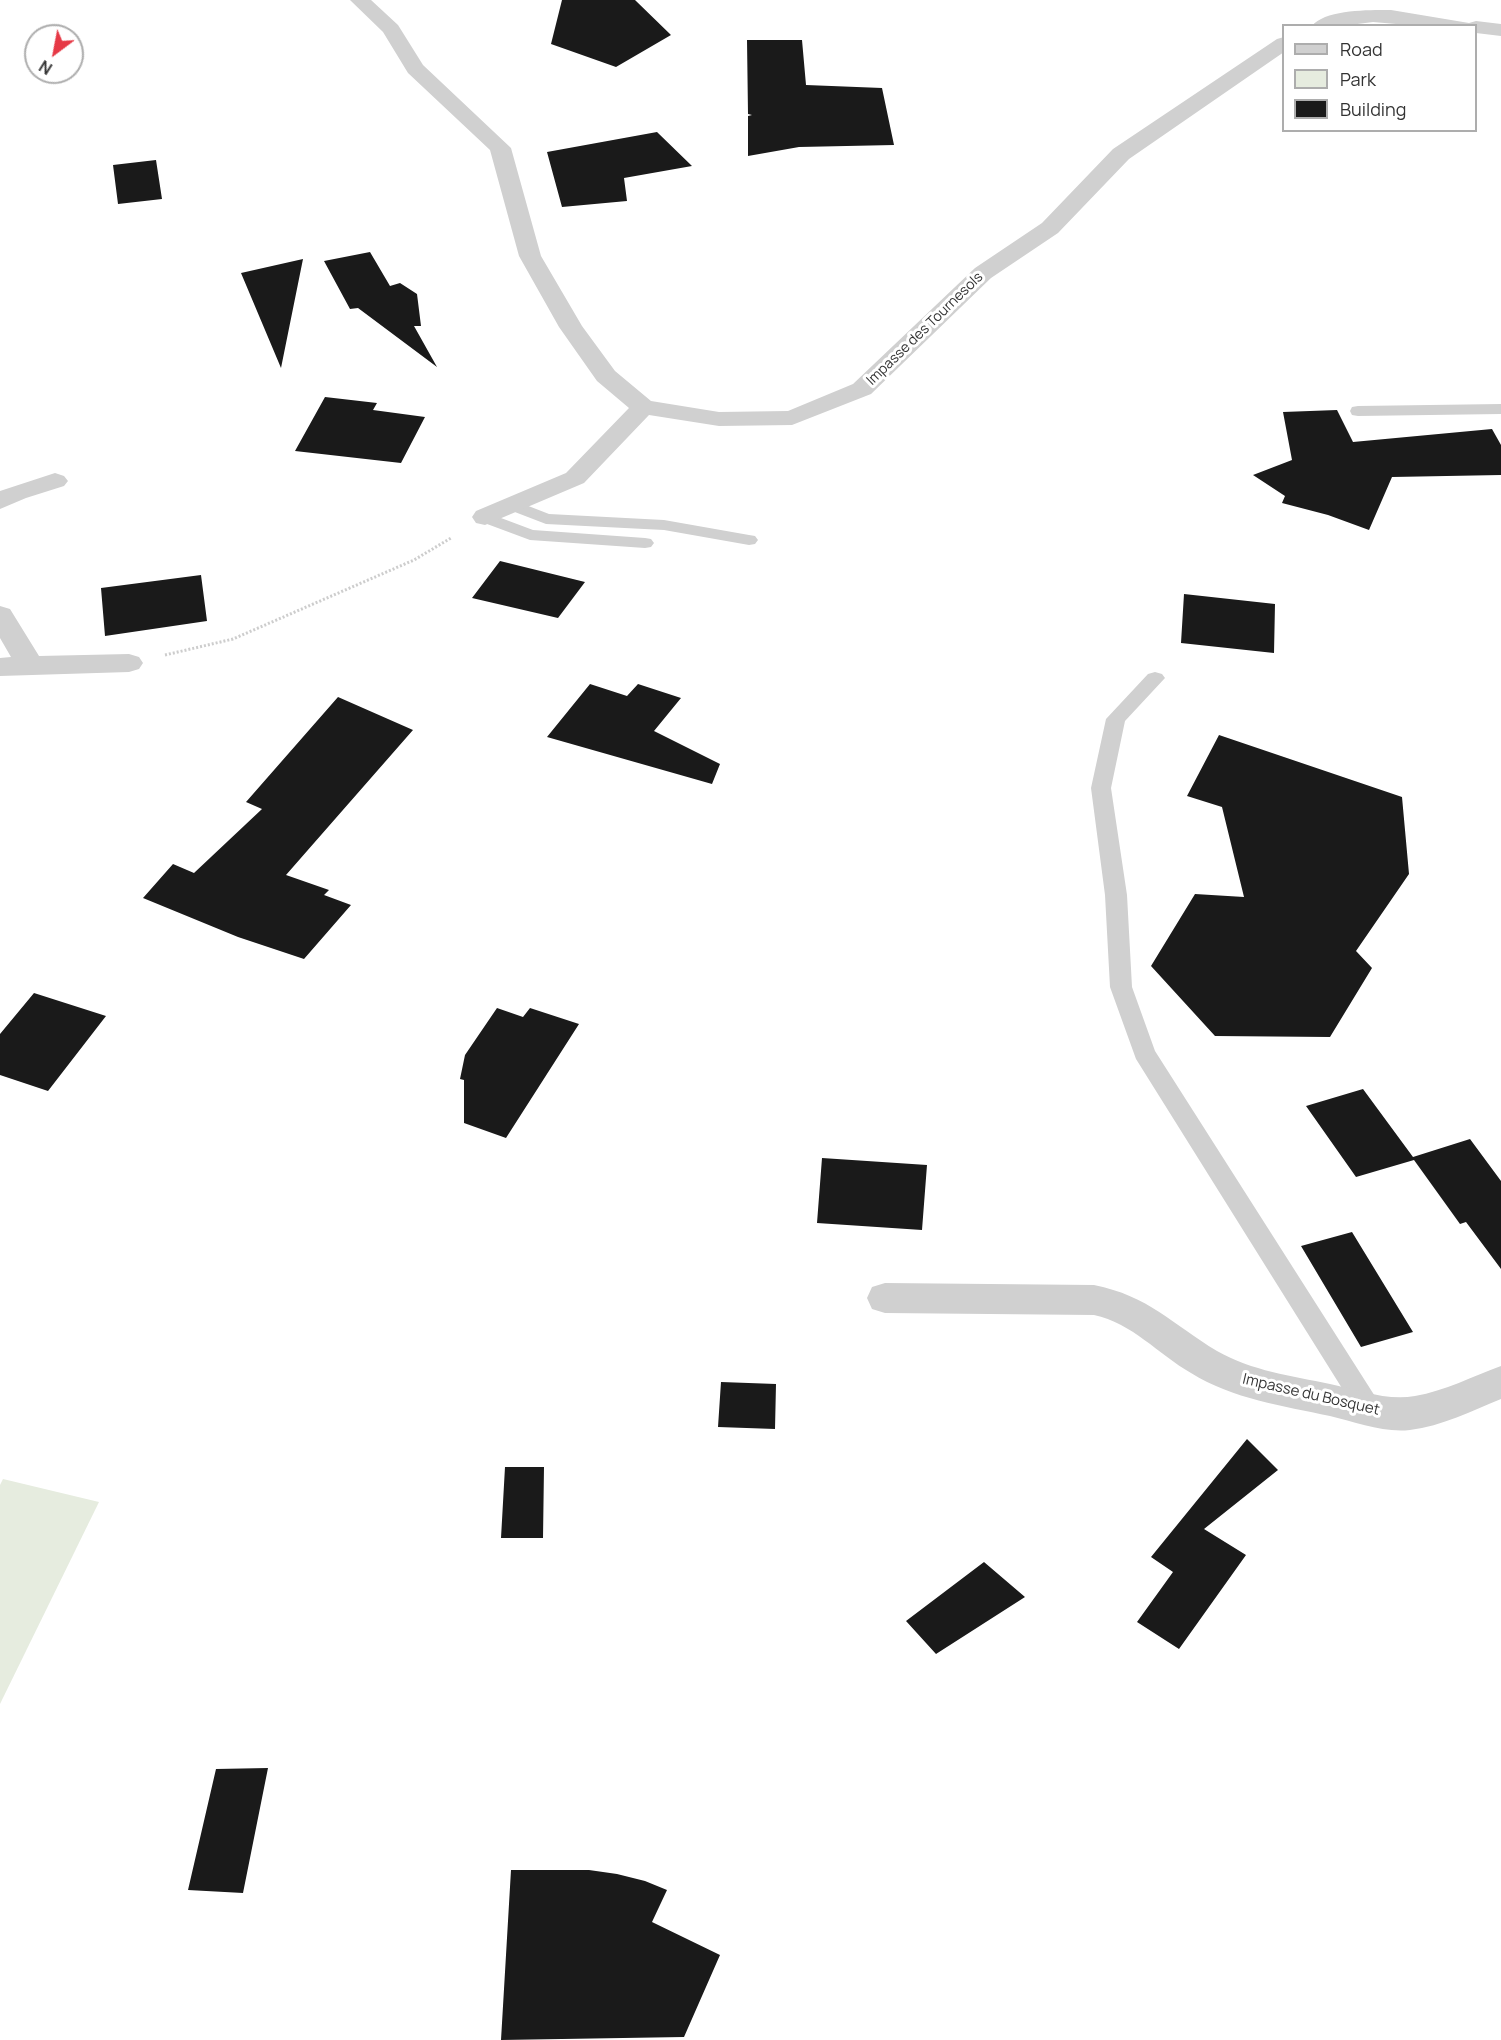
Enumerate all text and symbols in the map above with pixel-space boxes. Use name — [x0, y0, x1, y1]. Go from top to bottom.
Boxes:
north arrow — [24, 24, 84, 84]
legend — [1282, 24, 1477, 132]
text: Road — [1340, 37, 1383, 61]
text: N — [35, 55, 56, 80]
text: Park — [1340, 67, 1376, 91]
text: Building — [1340, 97, 1406, 121]
street label: Impasse des Tournesols — [863, 269, 987, 389]
street label: Impasse du Bosquet — [1241, 1370, 1381, 1420]

